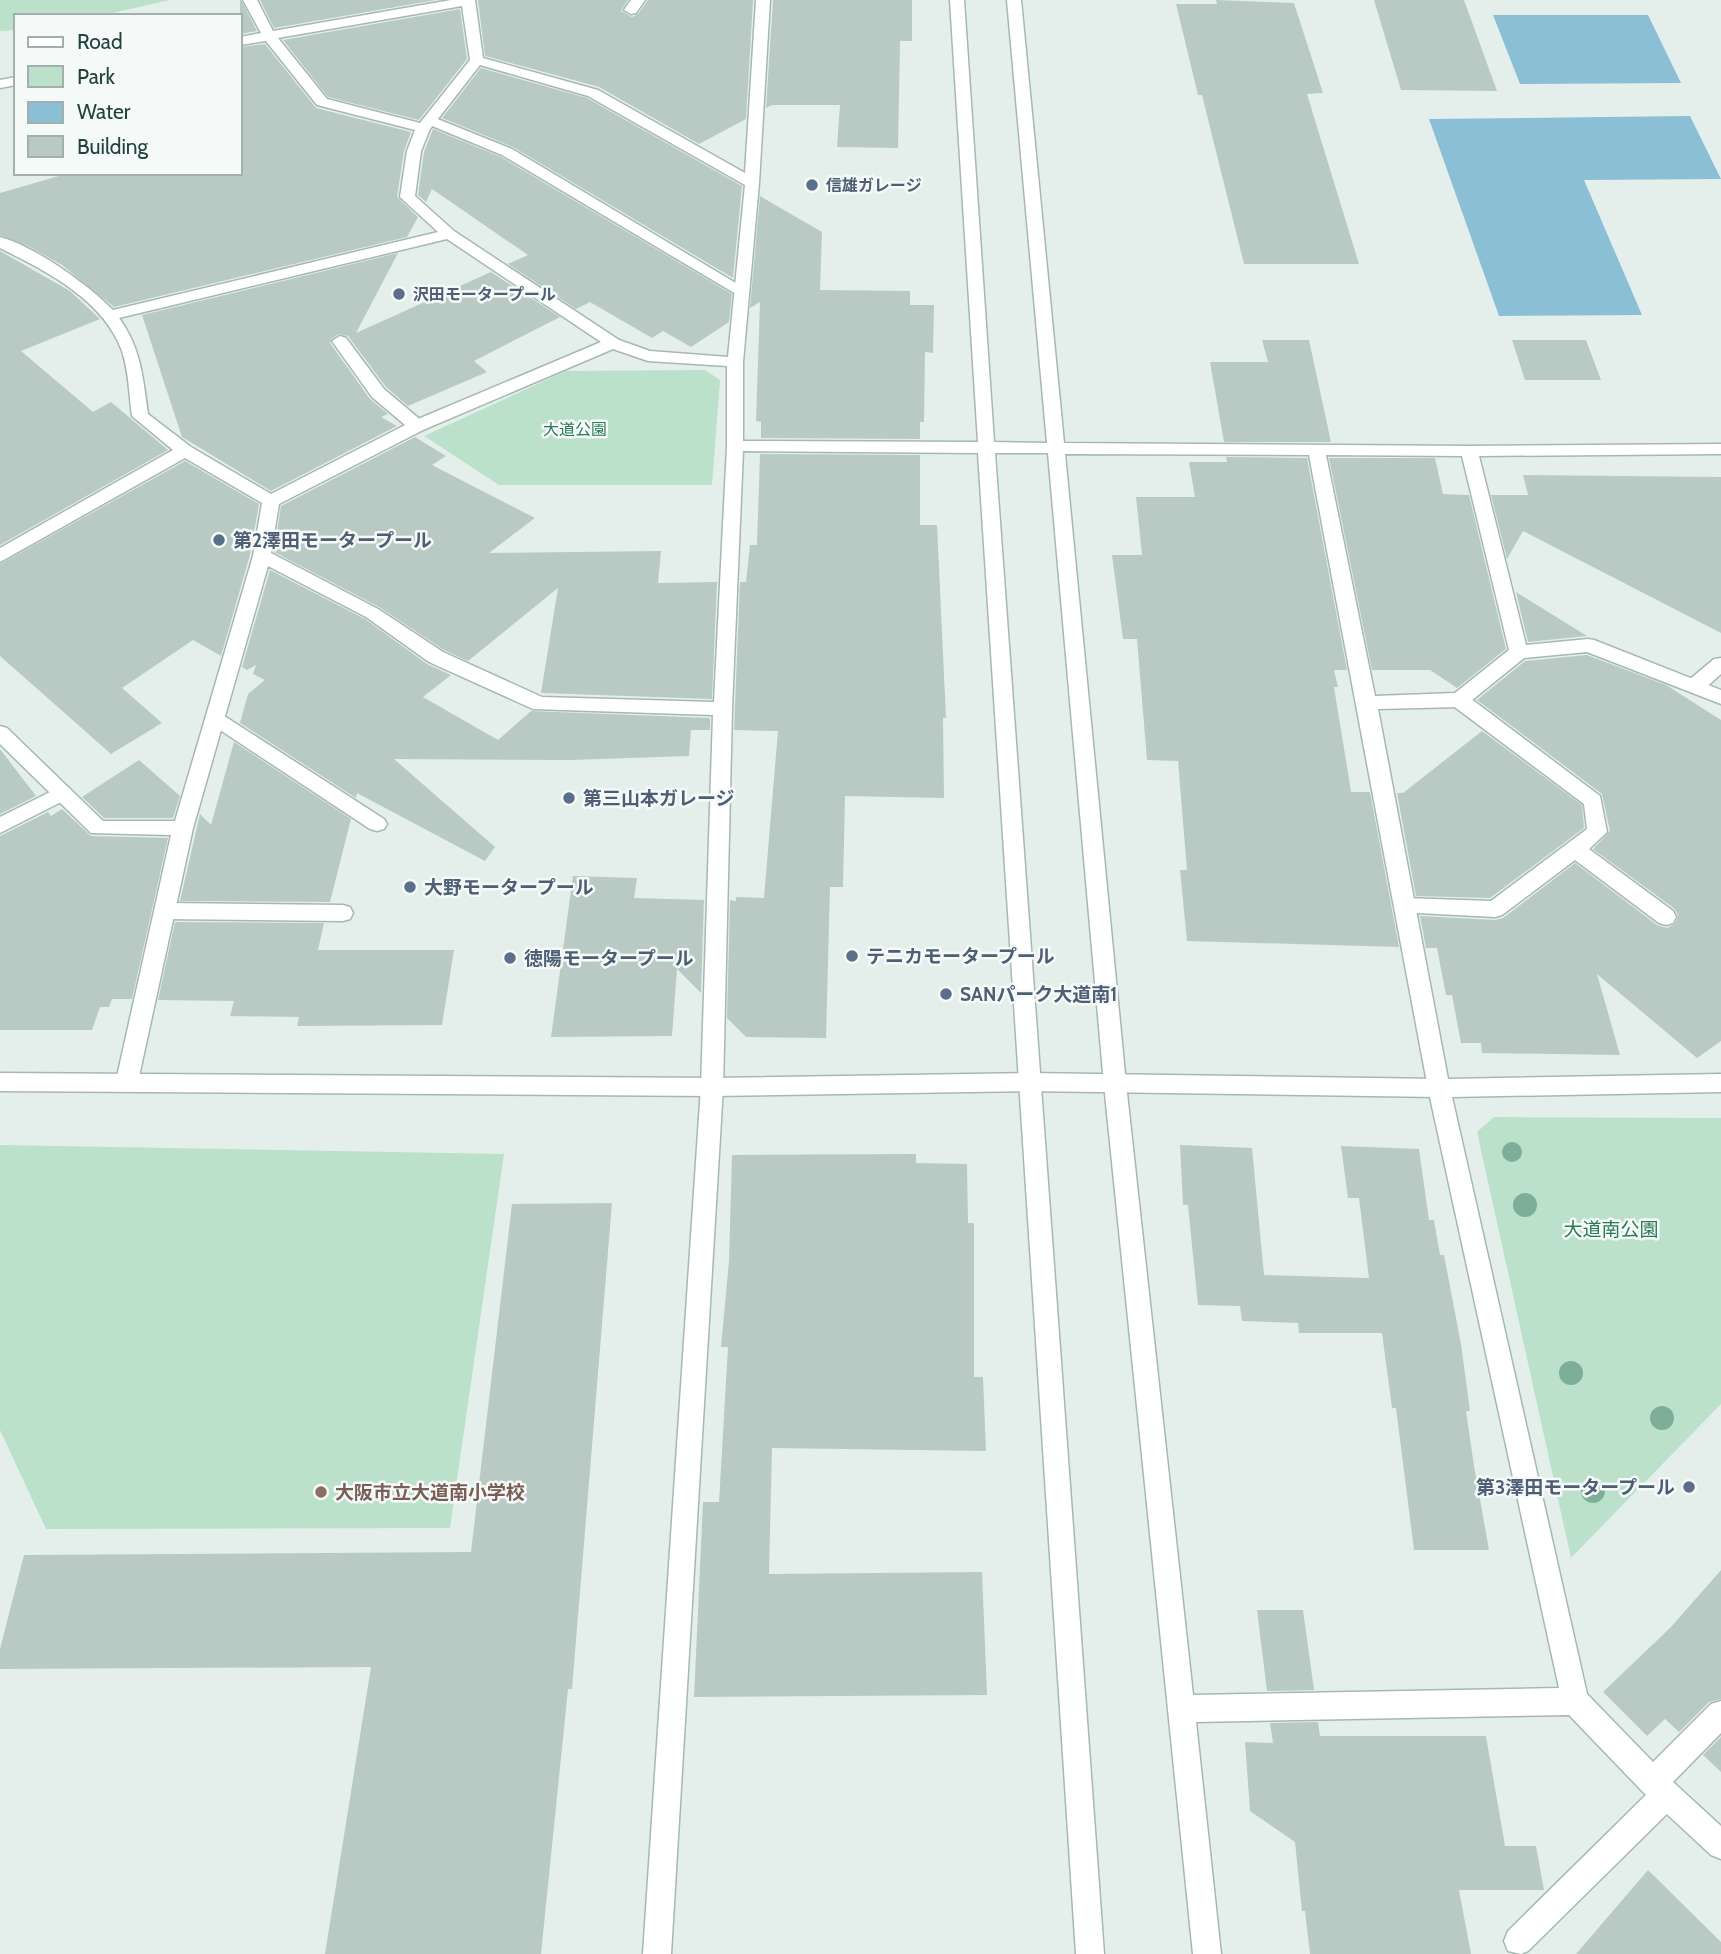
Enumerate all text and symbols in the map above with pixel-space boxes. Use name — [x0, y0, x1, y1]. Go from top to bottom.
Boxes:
legend — [14, 14, 242, 175]
text: Road — [77, 29, 123, 54]
text: Park — [77, 64, 115, 89]
text: Water — [77, 99, 131, 124]
text: Building — [77, 134, 149, 159]
place label: 信雄ガレージ — [825, 176, 922, 195]
marker: 信雄ガレージ — [804, 177, 820, 193]
place label: 沢田モータープール — [413, 285, 556, 304]
marker: 沢田モータープール — [391, 286, 407, 302]
park label: 大道公園 — [543, 420, 607, 439]
place label: 第2澤田モータープール — [233, 529, 432, 552]
marker: 第2澤田モータープール — [211, 532, 227, 548]
place label: 第三山本ガレージ — [583, 787, 735, 810]
marker: 第三山本ガレージ — [561, 790, 577, 806]
place label: 大野モータープール — [424, 876, 594, 899]
marker: 大野モータープール — [402, 879, 418, 895]
place label: テニカモータープール — [866, 945, 1055, 968]
place label: 徳陽モータープール — [524, 947, 694, 970]
marker: テニカモータープール — [844, 948, 860, 964]
marker: 徳陽モータープール — [502, 950, 518, 966]
place label: SANパーク大道南1 — [960, 983, 1117, 1006]
marker: SANパーク大道南1 — [938, 986, 954, 1002]
park label: 大道南公園 — [1563, 1218, 1659, 1241]
place label: 第3澤田モータープール — [1476, 1476, 1675, 1499]
marker: 第3澤田モータープール — [1681, 1479, 1697, 1495]
place label: 大阪市立大道南小学校 — [335, 1481, 525, 1504]
marker: 大阪市立大道南小学校 — [313, 1484, 329, 1500]

